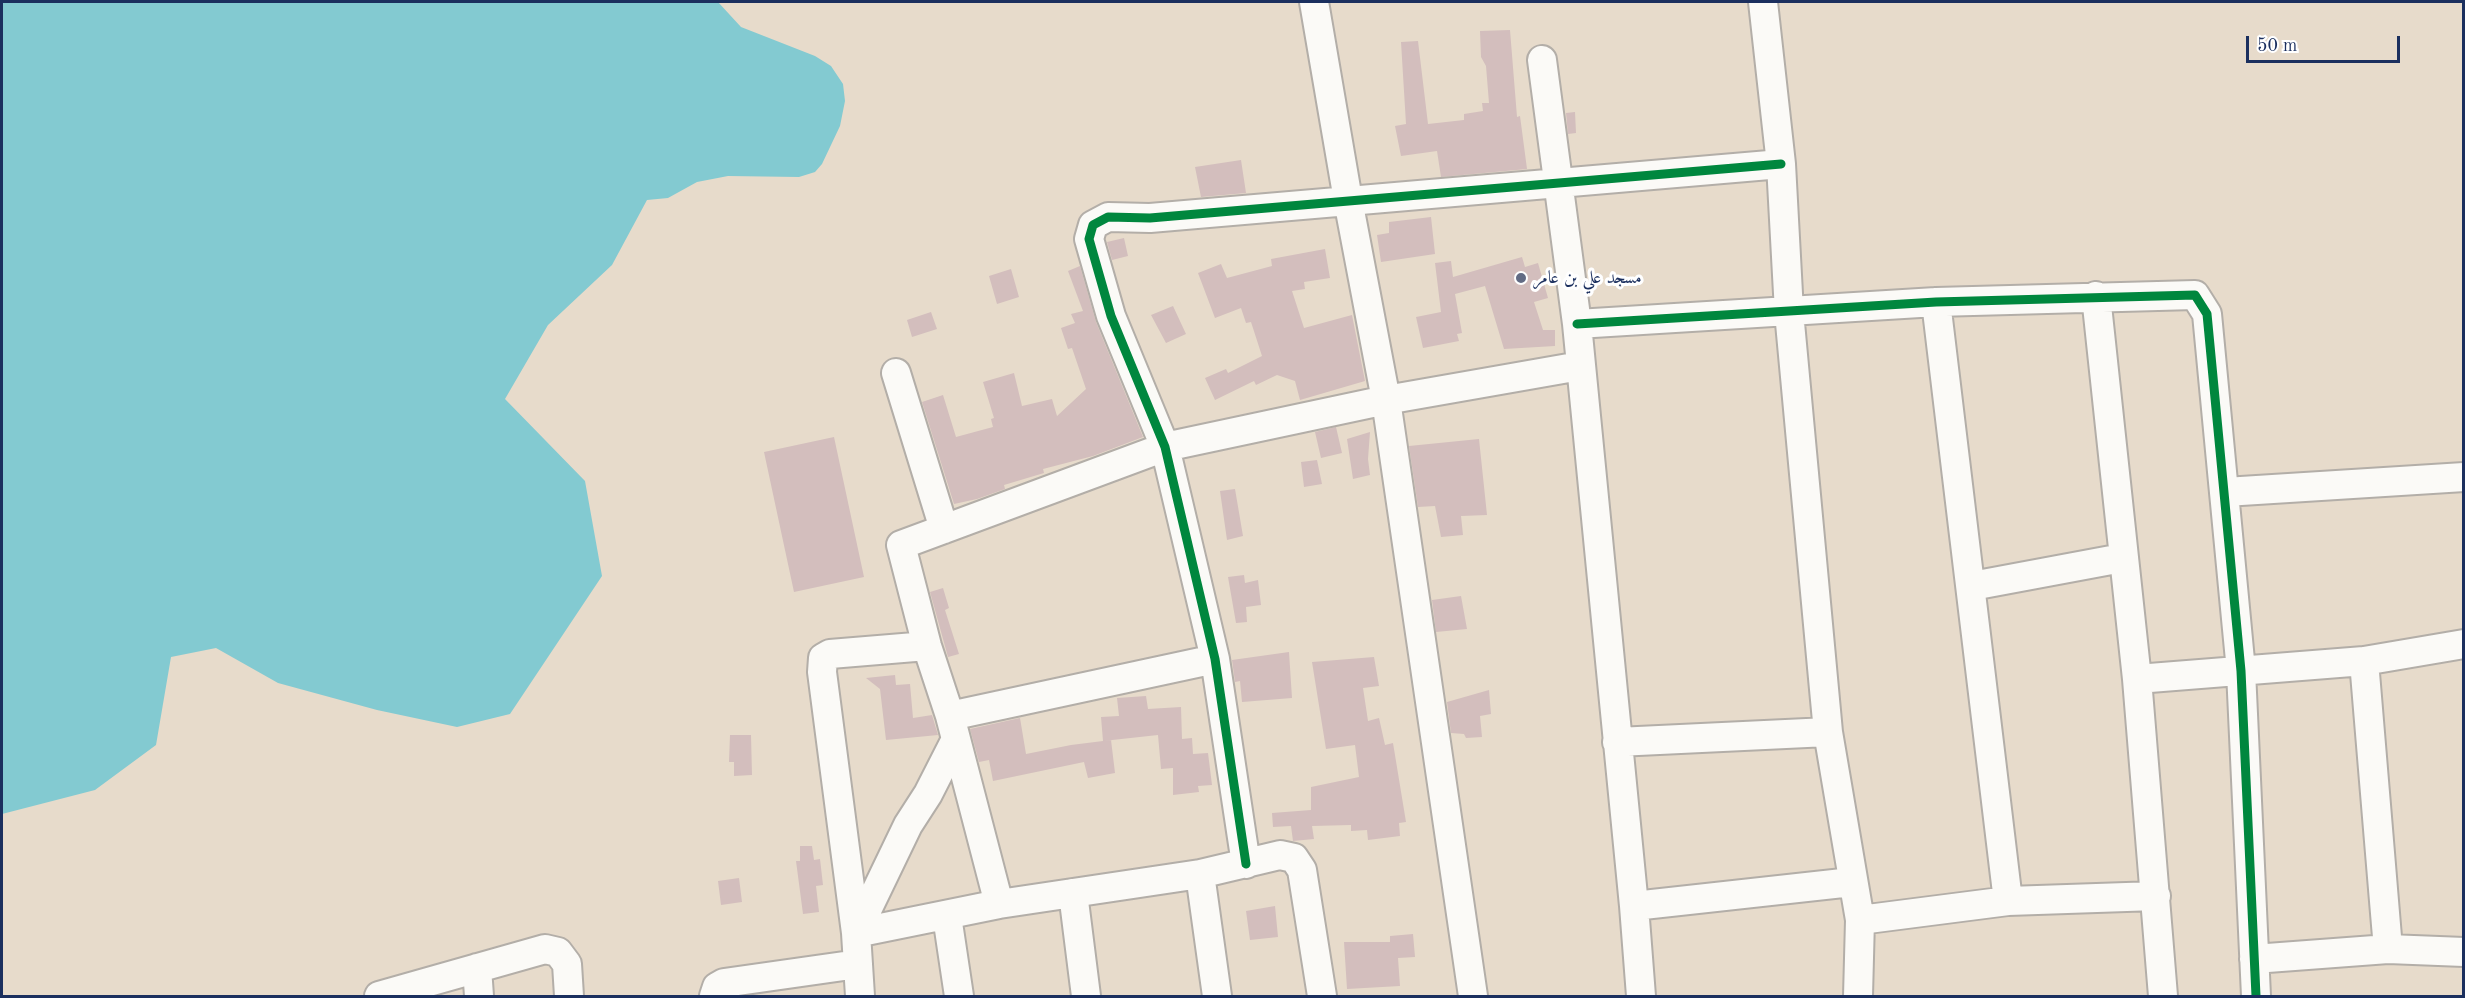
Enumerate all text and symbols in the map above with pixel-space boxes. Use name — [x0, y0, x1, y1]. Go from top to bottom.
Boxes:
scale bar — [2249, 24, 2404, 62]
text: 50 m — [2257, 37, 2297, 55]
place label: مسجد علي بن عامر — [1533, 267, 1642, 289]
marker: مسجد علي بن عامر — [1514, 271, 1528, 285]

